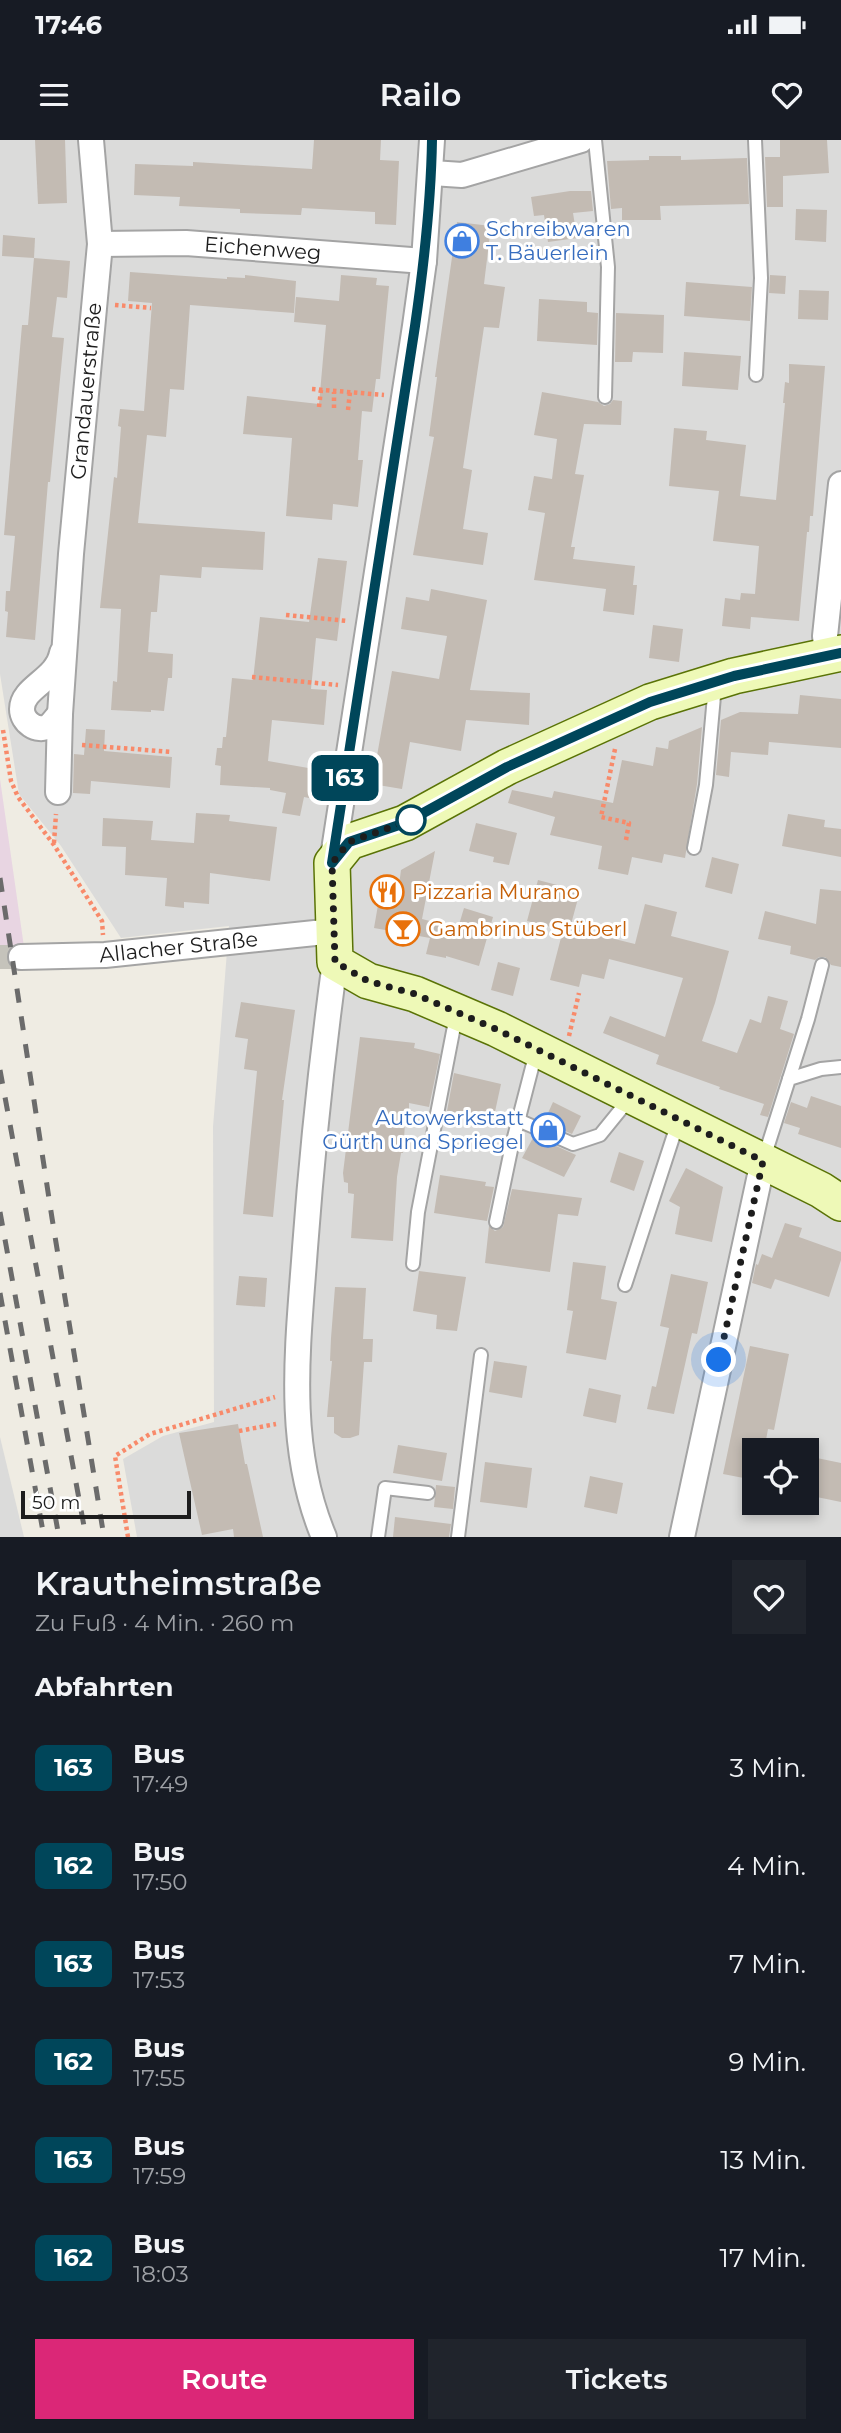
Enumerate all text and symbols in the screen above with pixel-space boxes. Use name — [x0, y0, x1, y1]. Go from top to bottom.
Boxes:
text: 17:46 — [35, 9, 102, 41]
text: Railo — [380, 75, 461, 114]
icon: menu — [35, 76, 73, 114]
icon: heart — [768, 76, 806, 114]
place label: Schreibwaren T. Bäuerlein — [486, 216, 631, 265]
shop icon: Schreibwaren T. Bäuerlein — [443, 222, 481, 260]
street label: Eichenweg — [203, 231, 322, 265]
street label: Grandauerstraße — [65, 301, 106, 481]
line badge: 163 — [305, 755, 385, 801]
text: 163 — [326, 763, 364, 792]
unlabelled marker — [396, 805, 426, 835]
restaurant icon: Pizzaria Murano — [368, 873, 406, 911]
place label: Pizzaria Murano — [412, 879, 580, 904]
bar icon: Gambrinus Stüberl — [384, 910, 422, 948]
place label: Gambrinus Stüberl — [428, 916, 628, 941]
street label: Allacher Straße — [98, 926, 259, 968]
place label: Autowerkstatt Gürth und Spriegel — [322, 1105, 524, 1154]
shop icon: Autowerkstatt Gürth und Spriegel — [529, 1111, 567, 1149]
your location — [701, 1342, 736, 1377]
map controls — [742, 1438, 819, 1515]
button: locate — [742, 1438, 819, 1515]
scale bar — [21, 1488, 191, 1520]
text: 50 m — [32, 1491, 80, 1514]
button: heart — [732, 1560, 806, 1634]
text: Krautheimstraße — [35, 1563, 322, 1603]
text: Zu Fuß · 4 Min. · 260 m — [35, 1609, 294, 1637]
text: Abfahrten — [35, 1671, 174, 1703]
text: Bus — [133, 1738, 185, 1770]
text: 3 Min. — [730, 1752, 806, 1784]
text: 163 — [54, 1753, 93, 1782]
text: 17:49 — [133, 1770, 188, 1798]
text: Bus — [133, 1836, 185, 1868]
text: 4 Min. — [727, 1850, 806, 1882]
text: 162 — [54, 1851, 93, 1880]
text: 17:50 — [133, 1868, 188, 1896]
text: Bus — [133, 1934, 185, 1966]
text: 7 Min. — [729, 1948, 806, 1980]
text: 163 — [54, 1949, 93, 1978]
text: 17:53 — [133, 1966, 185, 1994]
text: Bus — [133, 2032, 185, 2064]
text: 9 Min. — [728, 2046, 806, 2078]
text: 162 — [54, 2047, 93, 2076]
text: 17:55 — [133, 2064, 185, 2092]
text: Bus — [133, 2130, 185, 2162]
text: 13 Min. — [720, 2144, 806, 2176]
text: 163 — [54, 2145, 93, 2174]
text: 17:59 — [133, 2162, 186, 2190]
text: Bus — [133, 2228, 185, 2260]
text: 17 Min. — [720, 2242, 806, 2274]
text: 162 — [54, 2243, 93, 2272]
text: 18:03 — [133, 2260, 189, 2288]
button: Route — [35, 2339, 414, 2419]
button: Tickets — [428, 2339, 806, 2419]

